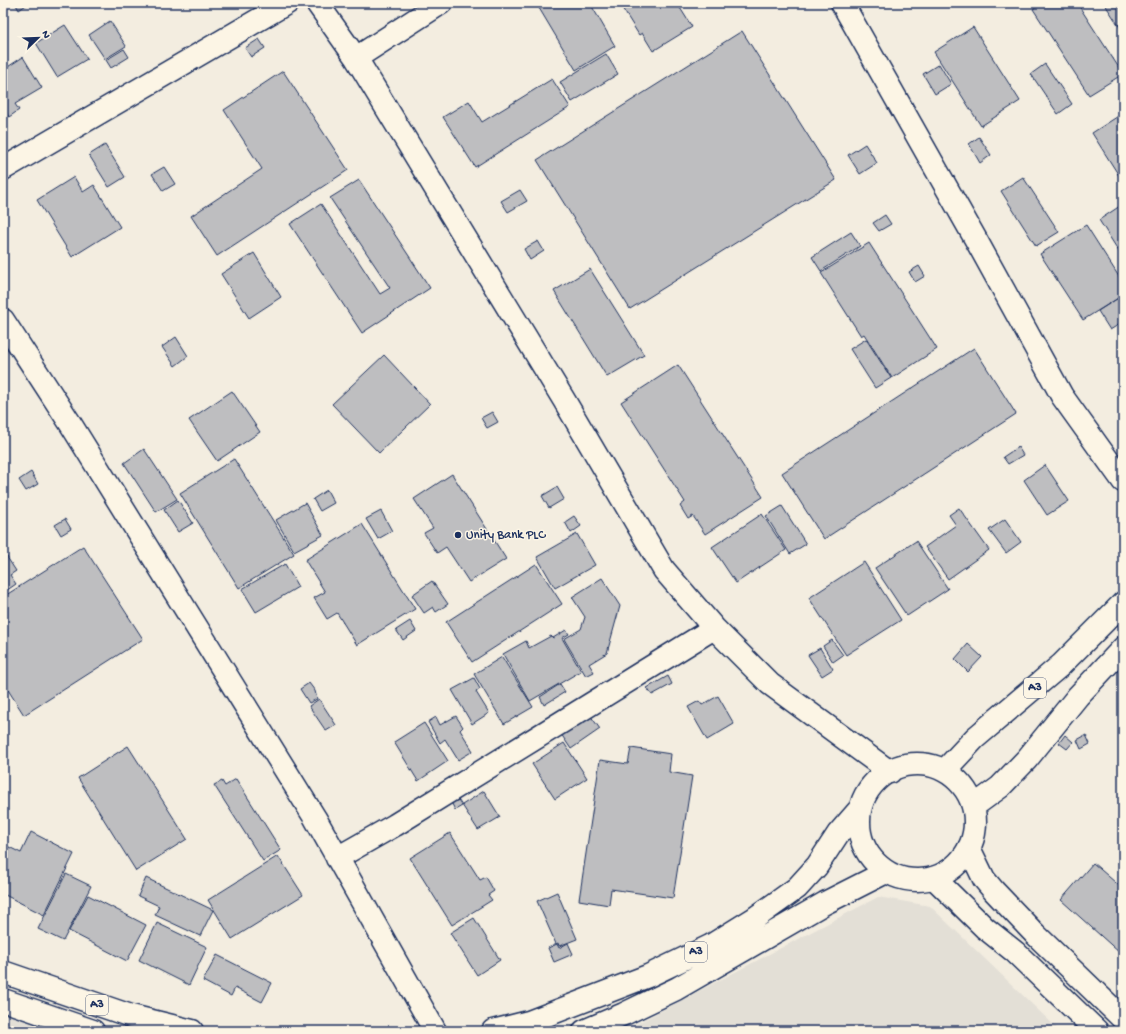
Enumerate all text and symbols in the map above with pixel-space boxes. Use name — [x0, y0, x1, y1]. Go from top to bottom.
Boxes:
north arrow — [18, 18, 58, 58]
text: N — [38, 29, 52, 41]
place label: Unity Bank PLC — [466, 528, 546, 543]
marker: Unity Bank PLC — [453, 530, 463, 540]
road number: A3 — [1024, 678, 1046, 698]
road number: A3 — [685, 942, 707, 962]
road number: A3 — [86, 995, 108, 1015]

